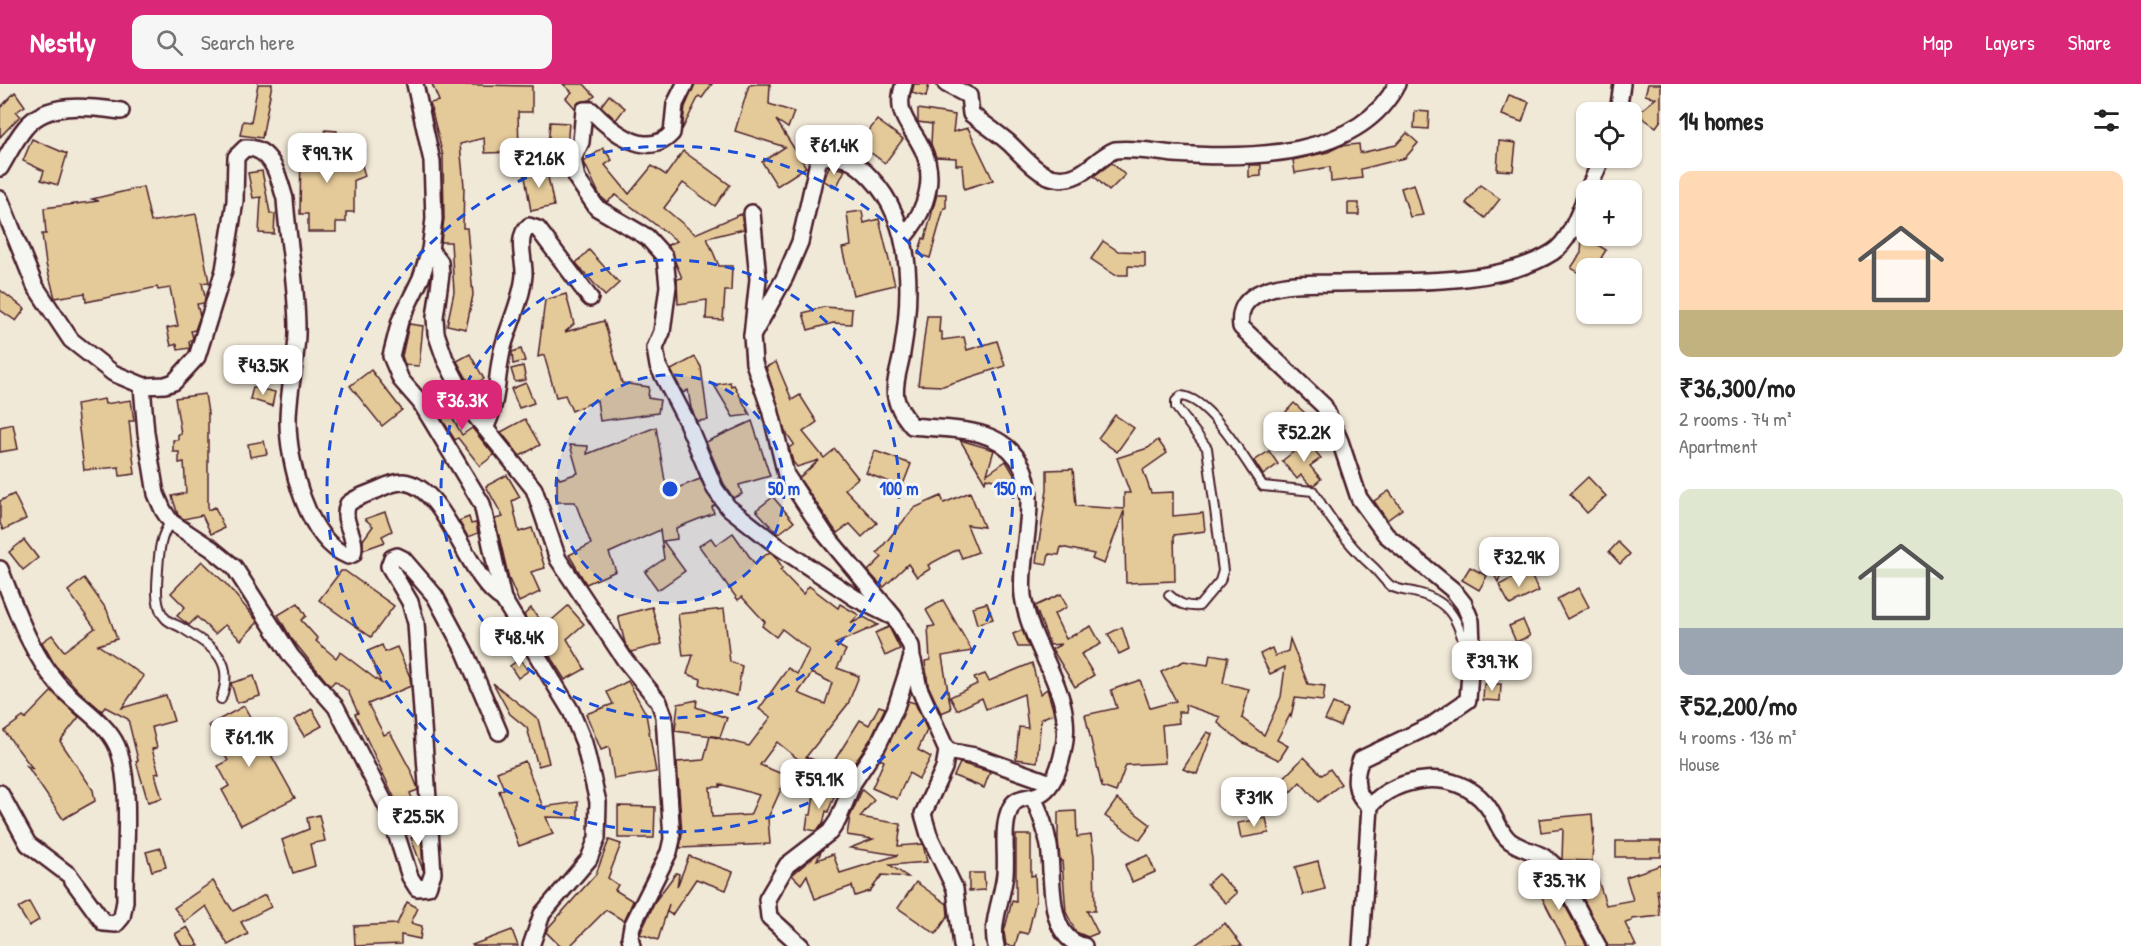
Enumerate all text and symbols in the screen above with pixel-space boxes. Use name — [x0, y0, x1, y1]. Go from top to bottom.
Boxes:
search box — [132, 15, 552, 69]
text: Nestly — [30, 23, 96, 61]
icon: search — [153, 26, 186, 59]
text: Search here — [201, 27, 295, 57]
text: Map — [1923, 28, 1952, 57]
text: Layers — [1985, 28, 2035, 57]
text: Share — [2068, 28, 2111, 57]
map controls — [1576, 102, 1642, 324]
button: locate — [1576, 102, 1642, 168]
text: 14 homes — [1679, 103, 1764, 138]
icon: filters — [2090, 104, 2123, 137]
pin: ₹61.4K — [785, 125, 883, 176]
text: ₹61.4K — [810, 131, 858, 158]
pin: ₹99.7K — [278, 133, 376, 184]
pin: ₹21.6K — [490, 138, 588, 189]
text: ₹99.7K — [302, 139, 352, 166]
text: ₹21.6K — [514, 144, 564, 171]
button: + — [1576, 180, 1642, 246]
icon: home — [1847, 210, 1955, 318]
button: − — [1576, 258, 1642, 324]
pin: ₹43.5K — [214, 345, 312, 396]
text: ₹43.5K — [237, 351, 289, 378]
text: ₹36,300/mo — [1679, 370, 1795, 405]
pin: ₹36.3K — [413, 380, 511, 431]
text: ₹36.3K — [436, 386, 488, 413]
text: 2 rooms · 74 m² — [1679, 405, 1791, 432]
pin: ₹52.2K — [1255, 412, 1353, 463]
text: ₹52.2K — [1277, 418, 1331, 445]
text: Apartment — [1679, 432, 1757, 459]
text: 50 m — [768, 476, 800, 501]
text: 100 m — [879, 476, 919, 501]
text: 150 m — [994, 476, 1032, 501]
centre of rings — [660, 479, 680, 499]
icon: home — [1847, 528, 1955, 636]
pin: ₹32.9K — [1470, 537, 1568, 588]
text: ₹32.9K — [1493, 543, 1545, 570]
pin: ₹48.4K — [470, 617, 568, 668]
text: ₹48.4K — [494, 623, 544, 650]
pin: ₹39.7K — [1443, 641, 1541, 692]
text: ₹39.7K — [1466, 647, 1518, 674]
text: ₹52,200/mo — [1679, 688, 1797, 723]
pin: ₹61.1K — [200, 717, 298, 768]
text: ₹61.1K — [225, 723, 273, 750]
text: 4 rooms · 136 m² — [1679, 723, 1796, 750]
text: House — [1679, 750, 1720, 777]
pin: ₹59.1K — [770, 759, 868, 810]
text: ₹59.1K — [794, 765, 844, 792]
pin: ₹31K — [1218, 777, 1290, 828]
text: ₹31K — [1235, 783, 1273, 810]
pin: ₹25.5K — [369, 796, 467, 847]
text: ₹25.5K — [392, 802, 444, 829]
pin: ₹35.7K — [1510, 860, 1608, 911]
text: ₹35.7K — [1532, 866, 1586, 893]

